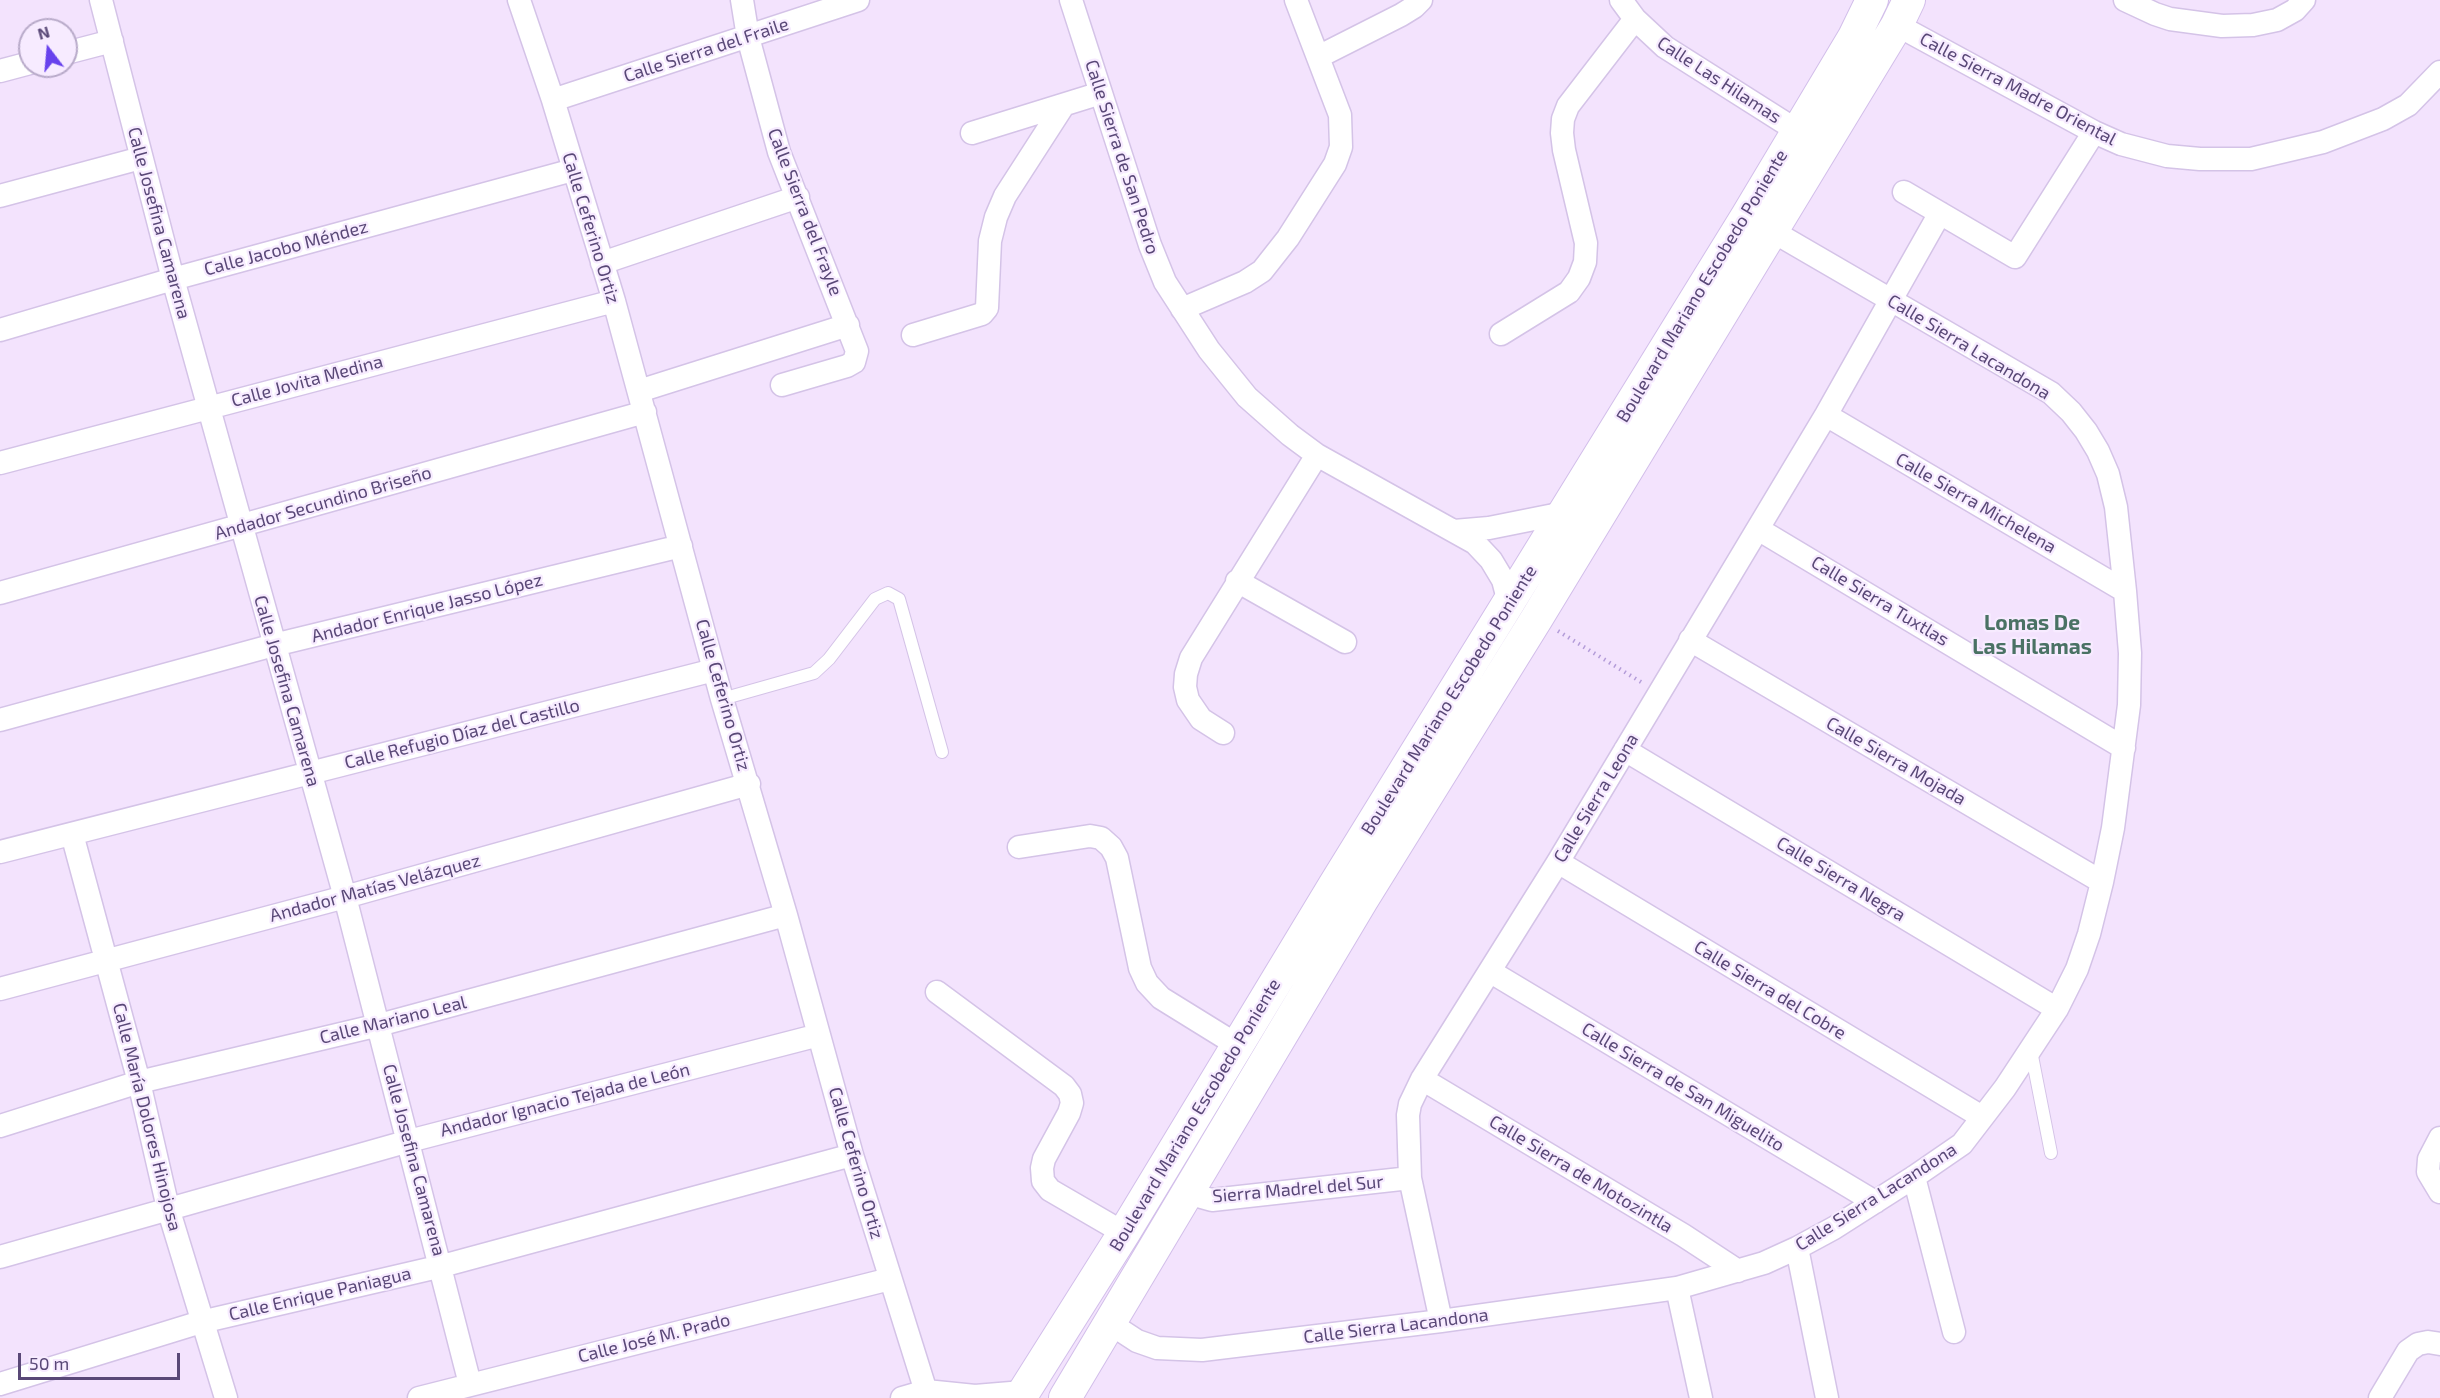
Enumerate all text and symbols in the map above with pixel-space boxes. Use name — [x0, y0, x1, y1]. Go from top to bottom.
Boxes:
street label: Calle Sierra del Fraile — [621, 13, 791, 87]
north arrow — [18, 18, 78, 78]
text: N — [35, 21, 52, 43]
street label: Calle Sierra Madre Oriental — [1916, 28, 2120, 150]
street label: Calle Las Hilamas — [1653, 32, 1785, 128]
street label: Calle Sierra de San Pedro — [1080, 57, 1164, 257]
street label: Calle Josefina Camarena — [123, 125, 195, 321]
street label: Calle Sierra del Frayle — [763, 125, 847, 299]
street label: Boulevard Mariano Escobedo Poniente — [1612, 146, 1792, 426]
street label: Calle Ceferino Ortiz — [558, 150, 624, 306]
street label: Calle Jacobo Méndez — [202, 216, 370, 280]
street label: Calle Sierra Lacandona — [1884, 290, 2054, 404]
street label: Calle Jovita Medina — [229, 350, 385, 412]
street label: Calle Sierra Michelena — [1892, 448, 2060, 558]
street label: Andador Secundino Briseño — [212, 462, 434, 544]
street label: Calle Sierra Tuxtlas — [1807, 551, 1953, 651]
street label: Boulevard Mariano Escobedo Poniente — [1357, 561, 1541, 839]
street label: Andador Enrique Jasso López — [309, 569, 545, 647]
street label: Calle Josefina Camarena — [249, 593, 325, 789]
district label: Lomas De Las Hilamas — [1972, 610, 2092, 660]
street label: Calle Ceferino Ortiz — [691, 617, 755, 773]
street label: Calle Refugio Díaz del Castillo — [342, 694, 582, 774]
street label: Calle Sierra Mojada — [1822, 712, 1970, 810]
street label: Calle Sierra Leona — [1549, 730, 1643, 866]
street label: Calle Sierra Negra — [1773, 832, 1909, 926]
street label: Andador Matías Velázquez — [267, 849, 483, 927]
street label: Calle Sierra del Cobre — [1690, 936, 1850, 1044]
street label: Boulevard Mariano Escobedo Poniente — [1105, 975, 1285, 1255]
street label: Calle Mariano Leal — [317, 991, 469, 1049]
street label: Calle María Dolores Hinojosa — [108, 1001, 186, 1233]
street label: Calle Sierra de San Miguelito — [1578, 1018, 1788, 1156]
street label: Andador Ignacio Tejada de León — [438, 1058, 692, 1142]
street label: Calle Josefina Camarena — [378, 1062, 450, 1258]
street label: Calle Ceferino Ortiz — [824, 1085, 888, 1241]
street label: Calle Sierra de Motozintla — [1485, 1111, 1677, 1237]
street label: Calle Sierra Lacandona — [1791, 1138, 1961, 1256]
street label: Sierra Madrel del Sur — [1212, 1171, 1384, 1207]
street label: Calle Enrique Paniagua — [227, 1263, 413, 1325]
street label: Calle Sierra Lacandona — [1302, 1304, 1490, 1348]
street label: Calle José M. Prado — [576, 1309, 732, 1367]
scale bar — [21, 1341, 183, 1379]
text: 50 m — [29, 1352, 69, 1374]

